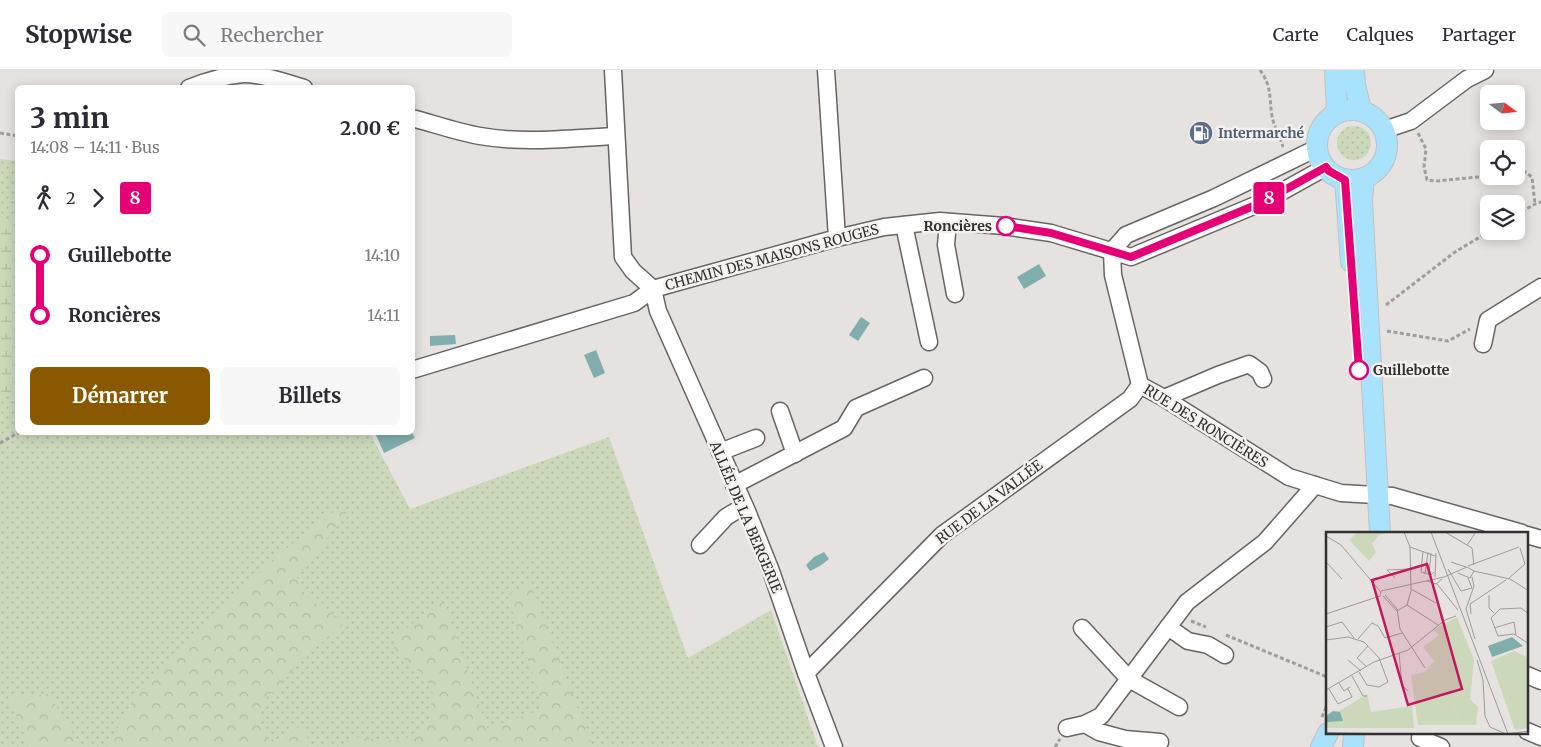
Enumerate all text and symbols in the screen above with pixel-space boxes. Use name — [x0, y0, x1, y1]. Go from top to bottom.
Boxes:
search box — [162, 12, 512, 57]
text: Stopwise — [25, 19, 132, 50]
icon: search — [180, 21, 208, 49]
text: Rechercher — [220, 23, 324, 47]
text: Carte — [1273, 23, 1319, 46]
text: Calques — [1347, 23, 1414, 46]
text: Partager — [1442, 23, 1516, 46]
north arrow — [1480, 85, 1525, 130]
map controls — [1480, 85, 1525, 240]
text: 3 min — [30, 100, 109, 136]
text: 2.00 € — [340, 116, 400, 140]
fuel station icon: Intermarché — [1188, 120, 1214, 146]
place label: Intermarché — [1218, 124, 1305, 142]
text: 14:08 – 14:11 · Bus — [30, 137, 160, 157]
button: locate — [1480, 140, 1525, 185]
line badge: 8 — [1253, 182, 1285, 214]
icon: walk — [30, 184, 58, 212]
icon: forward — [84, 184, 112, 212]
text: 8 — [130, 186, 141, 209]
text: 8 — [1263, 186, 1275, 209]
text: 2 — [66, 188, 76, 208]
button: layers — [1480, 195, 1525, 240]
marker: Roncières — [996, 216, 1016, 236]
place label: Roncières — [924, 217, 992, 235]
street label: CHEMIN DES MAISONS ROUGES — [663, 220, 881, 294]
text: Guillebotte — [68, 243, 172, 267]
text: 14:10 — [364, 245, 400, 265]
text: Roncières — [68, 303, 161, 327]
text: 14:11 — [367, 305, 400, 325]
marker: Guillebotte — [1349, 360, 1369, 380]
place label: Guillebotte — [1373, 361, 1450, 379]
button: Démarrer — [30, 367, 210, 425]
button: Billets — [220, 367, 400, 425]
street label: RUE DES RONCIÈRES — [1140, 380, 1272, 472]
street label: ALLÉE DE LA BERGERIE — [705, 437, 786, 596]
street label: RUE DE LA VALLÉE — [932, 456, 1046, 548]
inset map — [1326, 532, 1528, 734]

